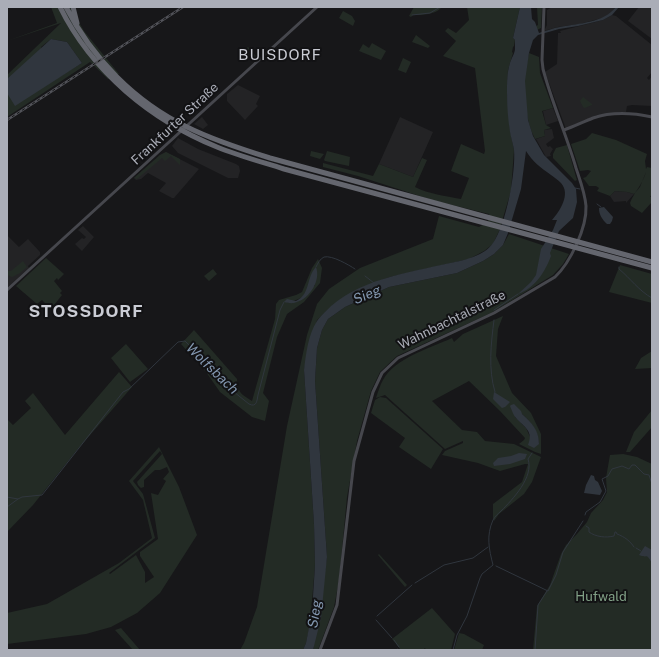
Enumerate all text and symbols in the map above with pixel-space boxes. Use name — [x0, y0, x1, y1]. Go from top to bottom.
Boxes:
district label: BUISDORF — [238, 46, 322, 64]
street label: Frankfurter Straße — [128, 80, 222, 168]
water label: Sieg — [351, 282, 383, 308]
street label: Wahnbachtalstraße — [396, 287, 508, 353]
district label: STOSSDORF — [28, 302, 144, 322]
water label: Wolfsbach — [182, 340, 242, 398]
park label: Hufwald — [575, 589, 627, 605]
water label: Sieg — [304, 599, 326, 629]

